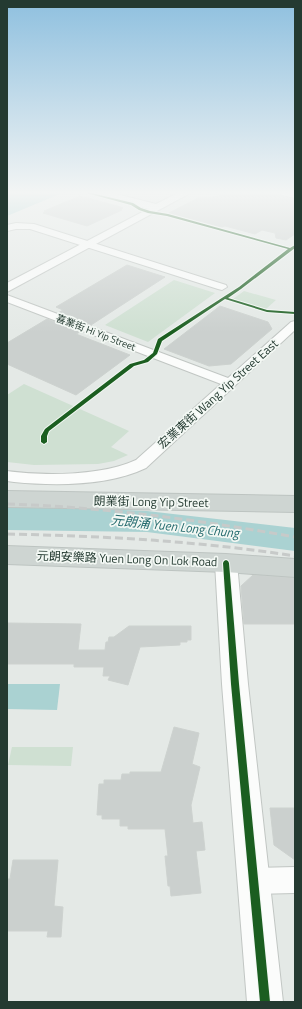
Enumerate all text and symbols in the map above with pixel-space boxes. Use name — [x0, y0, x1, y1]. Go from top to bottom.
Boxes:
street label: 喜業街 Hi Yip Street — [54, 310, 138, 355]
street label: 宏業東街 Wang Yip Street East — [153, 334, 283, 453]
street label: 朗業街 Long Yip Street — [93, 491, 209, 512]
water label: 元朗涌 Yuen Long Chung — [110, 509, 242, 543]
street label: 元朗安樂路 Yuen Long On Lok Road — [36, 546, 218, 571]

